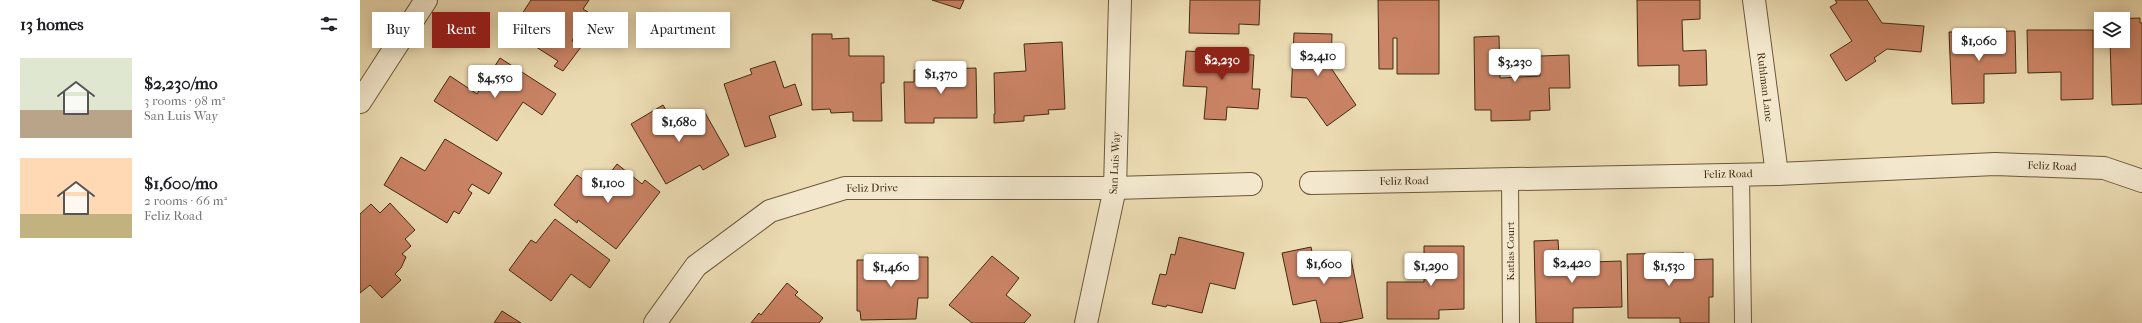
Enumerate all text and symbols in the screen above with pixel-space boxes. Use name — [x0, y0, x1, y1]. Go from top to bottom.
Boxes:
chip: Buy — [372, 12, 424, 48]
chip: Rent — [432, 12, 490, 48]
chip: Filters — [498, 12, 565, 48]
chip: New — [573, 12, 628, 48]
chip: Apartment — [636, 12, 730, 48]
map controls — [2094, 12, 2130, 48]
button: layers — [2094, 12, 2130, 48]
icon: filters — [318, 13, 340, 35]
text: 13 homes — [20, 14, 83, 34]
pin: $1,060 — [1946, 28, 2012, 62]
text: $1,060 — [1961, 33, 1997, 48]
pin: $2,410 — [1285, 43, 1351, 77]
pin: $2,230 — [1189, 47, 1255, 81]
text: $2,410 — [1300, 48, 1336, 63]
pin: $3,230 — [1482, 49, 1548, 83]
text: $2,230 — [1204, 52, 1240, 67]
street label: Ruhlman Lane — [1754, 52, 1776, 123]
text: $3,230 — [1498, 54, 1532, 69]
pin: $1,370 — [908, 61, 974, 95]
pin: $4,550 — [462, 65, 528, 99]
text: $1,370 — [924, 66, 958, 81]
text: $4,550 — [477, 70, 513, 85]
text: $2,230/mo — [144, 73, 218, 93]
icon: home — [52, 74, 100, 122]
text: 3 rooms · 98 m² — [144, 93, 225, 108]
text: San Luis Way — [144, 108, 218, 123]
pin: $1,680 — [646, 109, 712, 143]
text: $1,680 — [661, 114, 697, 129]
street label: San Luis Way — [1107, 130, 1123, 195]
street label: Feliz Road — [2027, 159, 2078, 173]
street label: Feliz Road — [1703, 167, 1754, 181]
pin: $1,100 — [575, 170, 641, 204]
text: $1,600/mo — [144, 173, 218, 193]
icon: home — [52, 174, 100, 222]
street label: Feliz Road — [1379, 174, 1430, 188]
text: $1,100 — [591, 175, 625, 190]
street label: Feliz Drive — [846, 181, 898, 195]
text: 2 rooms · 66 m² — [144, 193, 227, 208]
text: Feliz Road — [144, 208, 202, 223]
street label: Katlas Court — [1504, 221, 1517, 281]
pin: $2,420 — [1539, 250, 1605, 284]
pin: $1,600 — [1291, 251, 1357, 285]
pin: $1,290 — [1398, 253, 1464, 287]
pin: $1,530 — [1636, 253, 1702, 287]
pin: $1,460 — [858, 254, 924, 288]
text: $2,420 — [1553, 255, 1591, 270]
text: $1,600 — [1306, 256, 1342, 271]
text: $1,290 — [1413, 258, 1449, 273]
text: $1,530 — [1653, 258, 1685, 273]
text: $1,460 — [873, 259, 909, 274]

